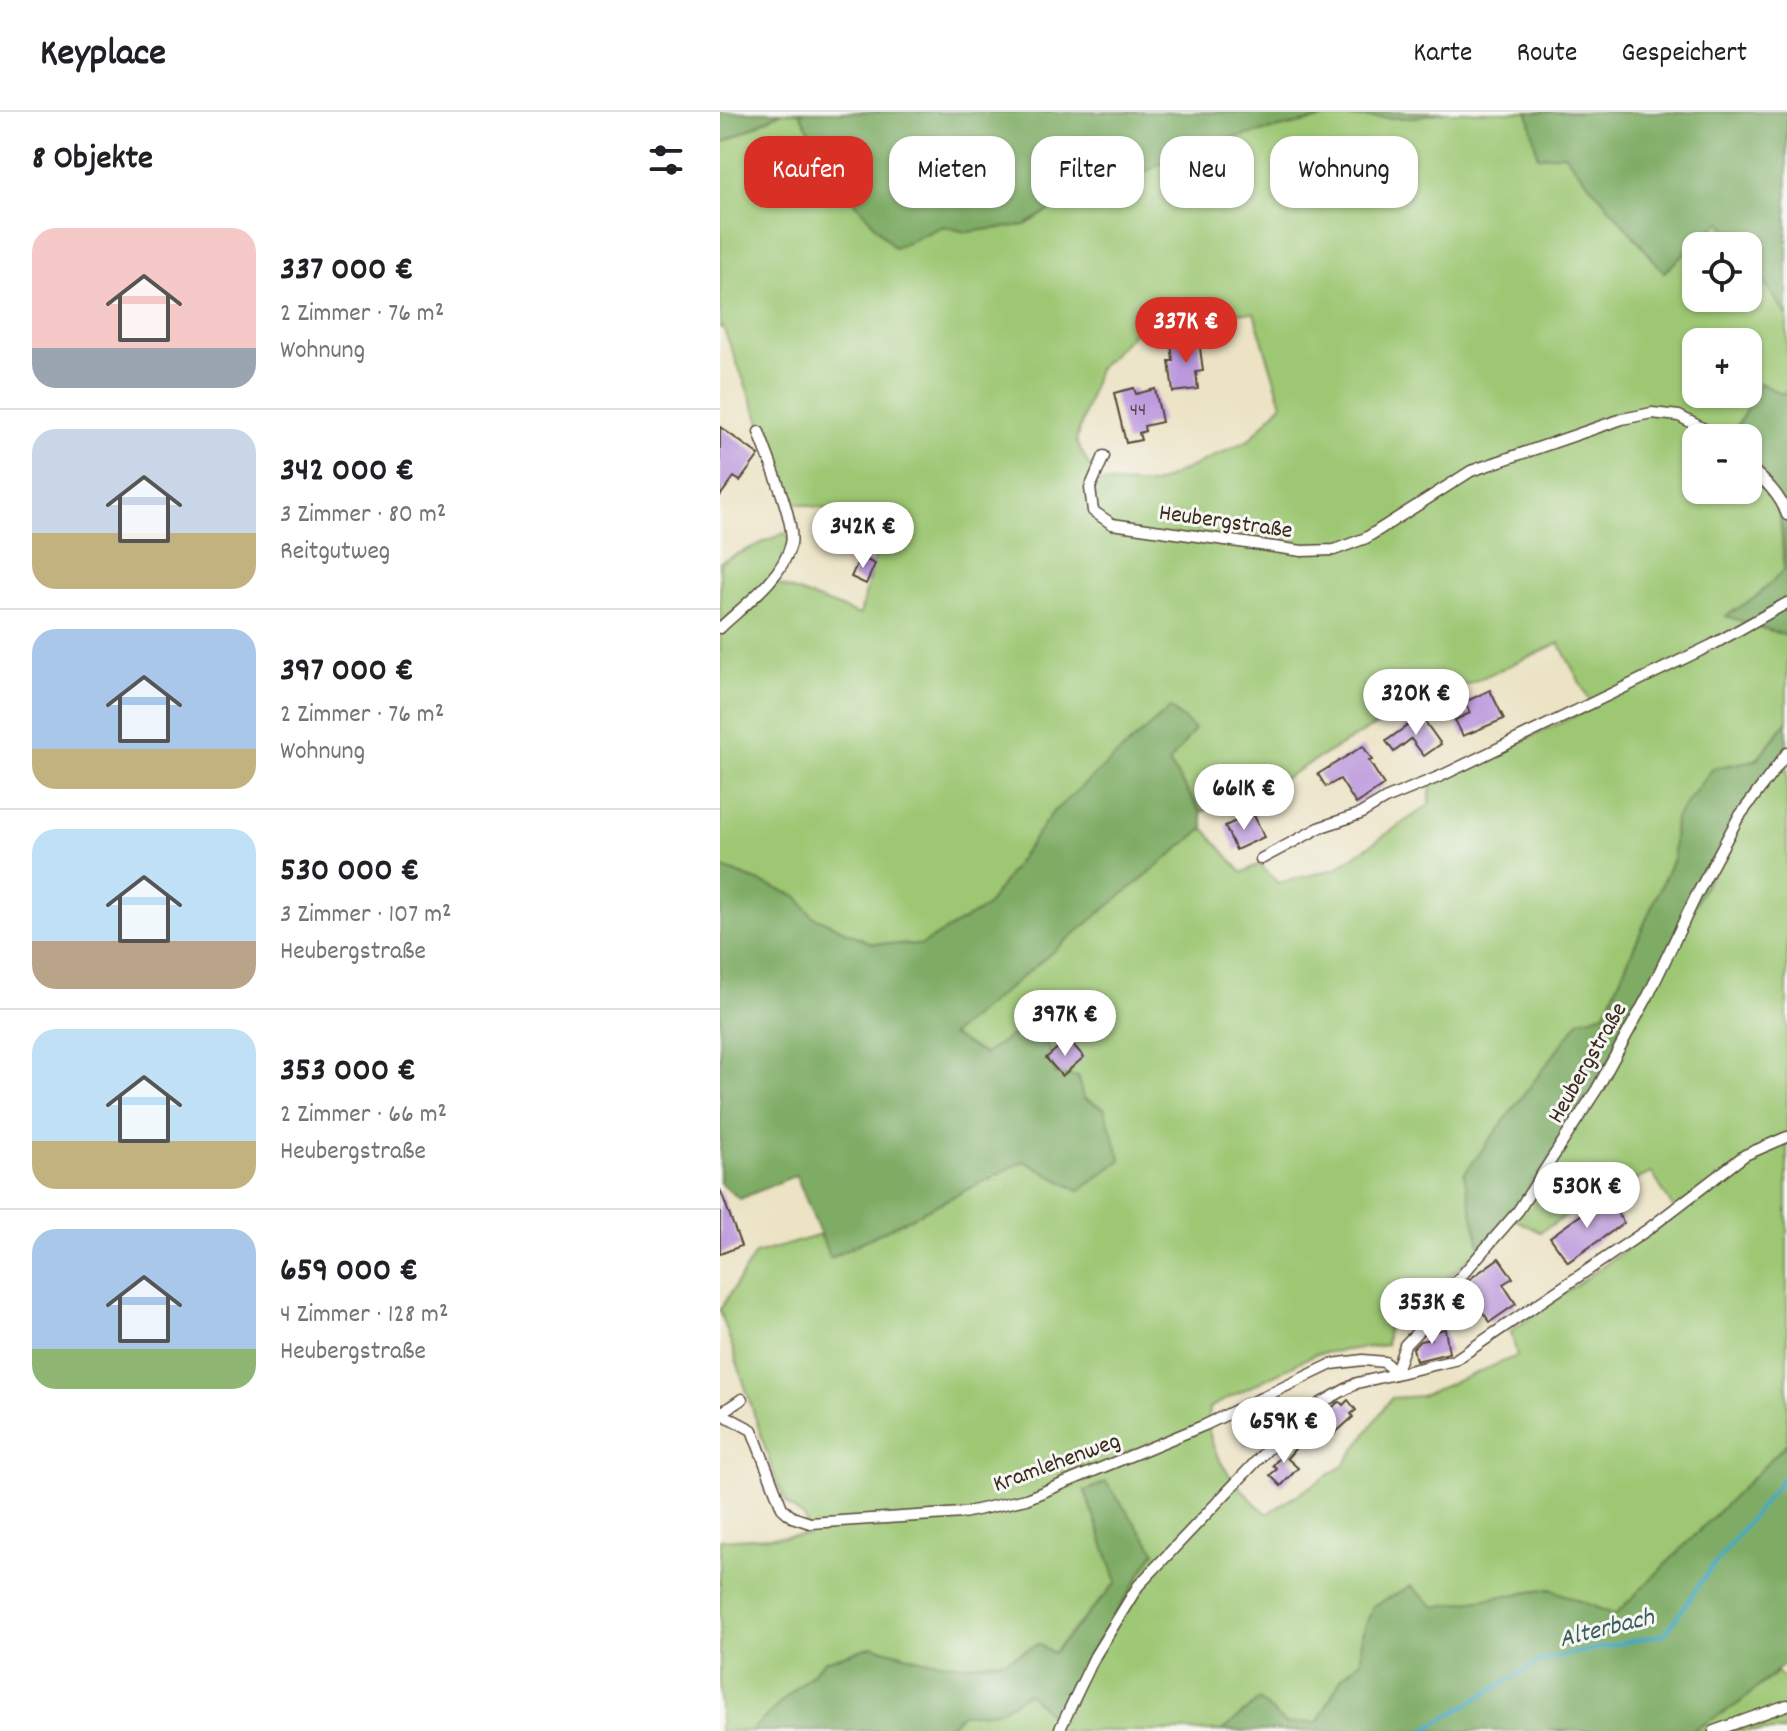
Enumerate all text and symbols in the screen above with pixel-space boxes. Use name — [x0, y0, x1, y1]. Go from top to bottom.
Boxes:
text: Keyplace — [40, 28, 166, 83]
text: Karte — [1413, 35, 1472, 75]
text: Route — [1516, 35, 1577, 75]
text: Gespeichert — [1621, 35, 1747, 75]
text: 8 Objekte — [32, 136, 153, 185]
chip: Kaufen — [744, 136, 873, 208]
chip: Mieten — [889, 136, 1015, 208]
chip: Filter — [1031, 136, 1144, 208]
chip: Neu — [1160, 136, 1254, 208]
chip: Wohnung — [1270, 136, 1418, 208]
icon: filters — [644, 138, 688, 182]
map controls — [1682, 232, 1762, 504]
button: locate — [1682, 232, 1762, 312]
text: 337 000 € — [280, 247, 413, 296]
icon: home — [96, 260, 192, 356]
text: 2 Zimmer · 76 m² — [280, 296, 444, 333]
pin: 337K € — [1121, 297, 1251, 365]
text: 337K € — [1153, 304, 1219, 341]
button: + — [1682, 328, 1762, 408]
text: Wohnung — [280, 333, 365, 370]
house number: 44 — [1130, 397, 1146, 425]
button: − — [1682, 424, 1762, 504]
text: 342 000 € — [280, 448, 414, 497]
icon: home — [96, 461, 192, 557]
text: 3 Zimmer · 80 m² — [280, 497, 446, 534]
street label: Heubergstraße — [1157, 497, 1295, 549]
pin: 342K € — [798, 502, 928, 570]
text: 342K € — [830, 509, 896, 546]
text: Reitgutweg — [280, 534, 390, 571]
text: 397 000 € — [280, 648, 414, 697]
icon: home — [96, 661, 192, 757]
pin: 320K € — [1351, 669, 1481, 737]
text: 320K € — [1381, 676, 1451, 713]
text: 2 Zimmer · 76 m² — [280, 697, 444, 734]
text: Wohnung — [280, 734, 365, 771]
pin: 661K € — [1179, 764, 1309, 832]
text: 661K € — [1212, 771, 1276, 808]
text: 530 000 € — [280, 848, 420, 897]
icon: home — [96, 861, 192, 957]
text: 3 Zimmer · 107 m² — [280, 897, 452, 934]
text: Heubergstraße — [280, 934, 426, 971]
pin: 397K € — [1000, 990, 1130, 1058]
text: 397K € — [1032, 997, 1098, 1034]
street label: Heubergstraße — [1540, 997, 1637, 1130]
text: 353 000 € — [280, 1048, 416, 1097]
icon: home — [96, 1061, 192, 1157]
text: 2 Zimmer · 66 m² — [280, 1097, 447, 1134]
text: Heubergstraße — [280, 1134, 426, 1171]
pin: 530K € — [1522, 1162, 1652, 1230]
text: 530K € — [1552, 1169, 1622, 1206]
text: 659 000 € — [280, 1248, 418, 1297]
icon: home — [96, 1261, 192, 1357]
pin: 353K € — [1367, 1278, 1497, 1346]
text: 353K € — [1398, 1285, 1466, 1322]
text: 4 Zimmer · 128 m² — [280, 1297, 448, 1334]
text: Heubergstraße — [280, 1334, 426, 1371]
pin: 659K € — [1219, 1397, 1349, 1465]
text: 659K € — [1249, 1404, 1319, 1441]
street label: Kramlehenweg — [989, 1425, 1125, 1503]
water label: Alterbach — [1555, 1599, 1659, 1659]

